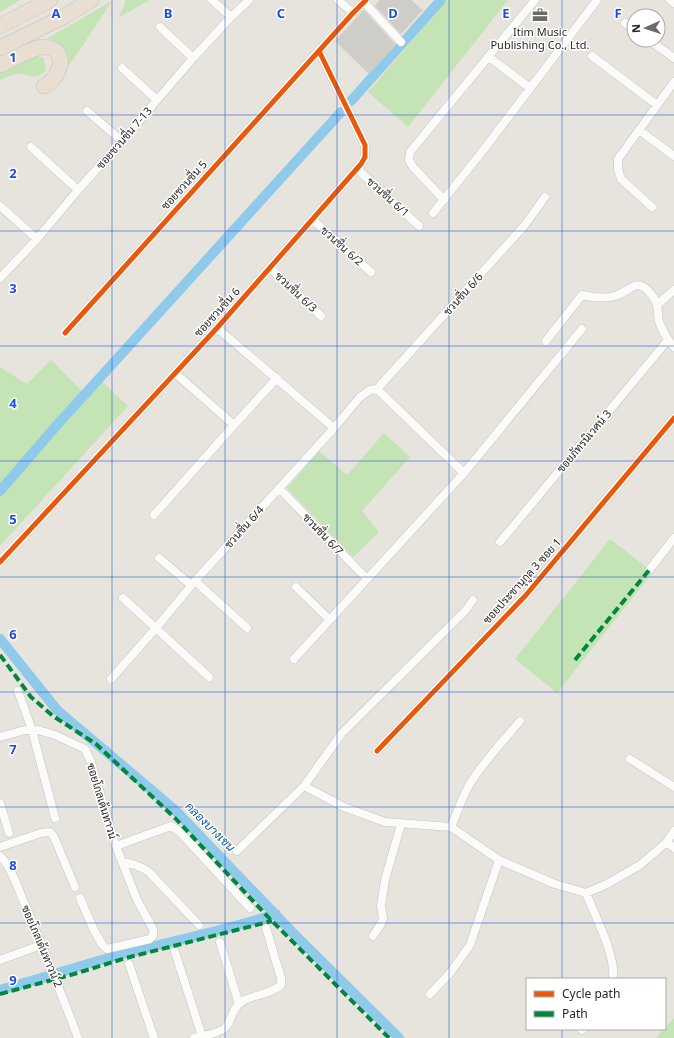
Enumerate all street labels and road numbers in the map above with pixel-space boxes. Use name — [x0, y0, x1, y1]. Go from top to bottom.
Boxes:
street label: ซอยชวนชื่น 7-13 — [90, 101, 155, 172]
street label: ซอยชวนชื่น 5 — [155, 155, 210, 213]
street label: ชวนชื่น 6/1 — [364, 171, 415, 220]
street label: ชวนชื่น 6/2 — [318, 220, 369, 269]
street label: ชวนชื่น 6/3 — [272, 266, 323, 315]
street label: ชวนชื่น 6/6 — [437, 267, 486, 318]
street label: ซอยชวนชื่น 6 — [188, 282, 243, 340]
street label: ซอยภัทรนิเวศน์ 3 — [553, 406, 614, 475]
street label: ชวนชื่น 6/4 — [218, 500, 267, 551]
street label: ชวนชื่น 6/7 — [300, 507, 349, 558]
street label: ซอยประชานุกูล 3 ซอย 1 — [479, 535, 566, 628]
street label: ซอยโกลเด้นทาวน์ — [84, 761, 121, 841]
street label: ซอยโกลเด้นทาวน์ 2 — [18, 903, 66, 989]

